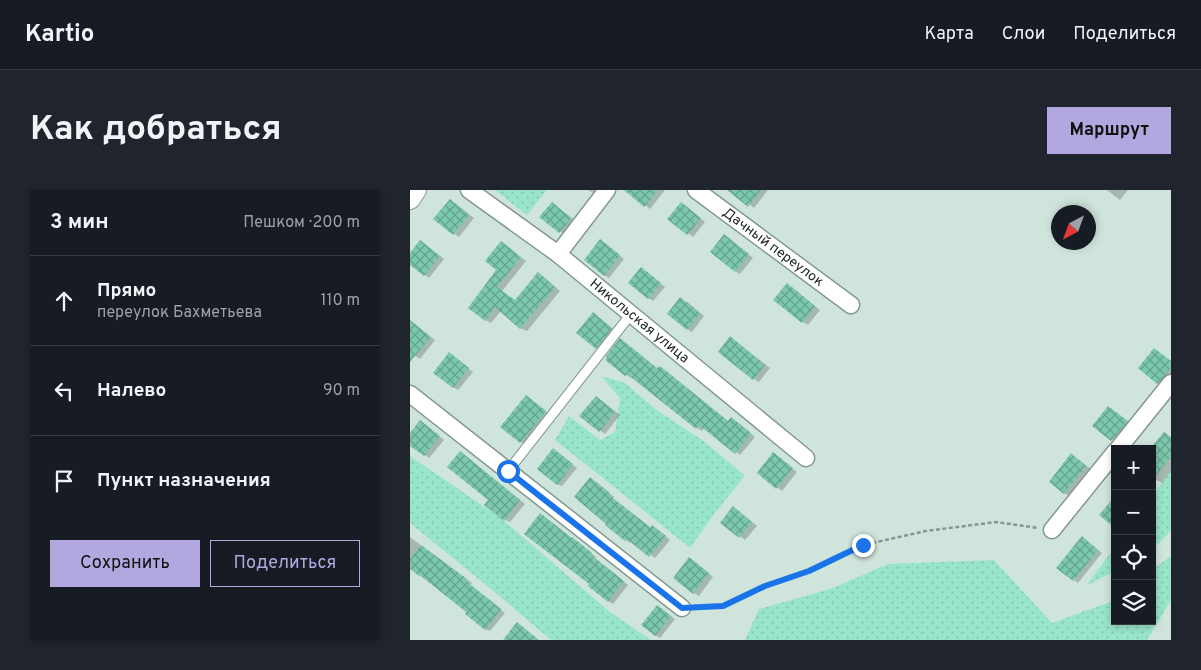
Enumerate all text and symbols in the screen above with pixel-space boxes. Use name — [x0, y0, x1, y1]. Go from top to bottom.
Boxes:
text: Kartio — [25, 20, 94, 50]
text: Карта — [924, 23, 974, 46]
text: Слои — [1002, 23, 1045, 46]
text: Поделиться — [1073, 23, 1176, 46]
button: Маршрут — [1047, 107, 1171, 154]
text: Как добраться — [30, 108, 282, 152]
street label: Дачный переулок — [719, 204, 827, 290]
north arrow — [1051, 205, 1096, 250]
text: 3 мин — [50, 209, 109, 236]
text: Пешком · 200 m — [243, 213, 360, 233]
street label: Никольская улица — [586, 275, 693, 367]
text: Прямо — [97, 279, 156, 303]
icon: ahead — [50, 287, 78, 315]
text: 110 m — [320, 291, 360, 311]
text: переулок Бахметьева — [97, 303, 262, 323]
icon: left — [50, 377, 78, 405]
text: Налево — [97, 379, 166, 403]
text: 90 m — [323, 381, 360, 401]
map controls — [1111, 445, 1156, 625]
button: + — [1111, 445, 1156, 490]
route start — [497, 460, 520, 483]
icon: arrive — [50, 467, 78, 495]
text: Пункт назначения — [97, 469, 271, 493]
button: − — [1111, 490, 1156, 535]
route end — [852, 534, 875, 557]
button: locate — [1111, 535, 1156, 580]
button: Сохранить — [50, 540, 200, 587]
button: Поделиться — [210, 540, 360, 587]
button: layers — [1111, 580, 1156, 625]

